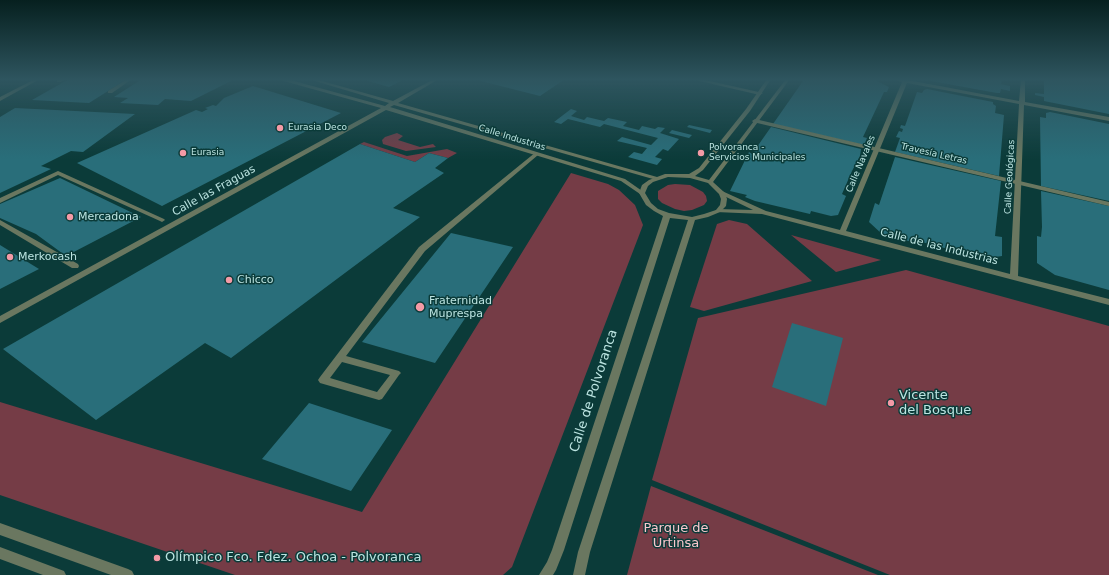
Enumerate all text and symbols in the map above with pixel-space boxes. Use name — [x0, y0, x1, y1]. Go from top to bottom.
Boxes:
marker: Eurasia Deco — [275, 123, 285, 133]
place label: Eurasia Deco — [288, 123, 347, 133]
street label: Calle Industrias — [477, 123, 547, 153]
street label: Calle Navales — [844, 134, 878, 194]
street label: Calle Geológicas — [1003, 139, 1017, 215]
street label: Travesía Letras — [900, 141, 968, 167]
place label: Polvoranca - Servicios Municipales — [709, 143, 805, 164]
marker: Eurasia — [178, 148, 188, 158]
place label: Eurasia — [191, 148, 224, 158]
marker: Polvoranca - Servicios Municipales — [696, 148, 706, 158]
street label: Calle las Fraguas — [170, 163, 258, 219]
place label: Mercadona — [78, 210, 139, 224]
marker: Mercadona — [65, 212, 75, 222]
street label: Calle de las Industrias — [879, 226, 999, 268]
place label: Merkocash — [18, 250, 77, 264]
marker: Merkocash — [5, 252, 15, 262]
place label: Chicco — [237, 273, 274, 287]
marker: Chicco — [224, 275, 234, 285]
place label: Fraternidad Muprespa — [429, 294, 492, 320]
marker: Fraternidad Muprespa — [414, 301, 426, 313]
street label: Calle de Polvoranca — [567, 328, 621, 454]
place label: Vicente del Bosque — [899, 388, 971, 419]
marker: Vicente del Bosque — [886, 398, 896, 408]
park label: Parque de Urtinsa — [643, 521, 709, 552]
place label: Olímpico Fco. Fdez. Ochoa - Polvoranca — [165, 550, 421, 566]
marker: Olímpico Fco. Fdez. Ochoa - Polvoranca — [152, 553, 162, 563]

